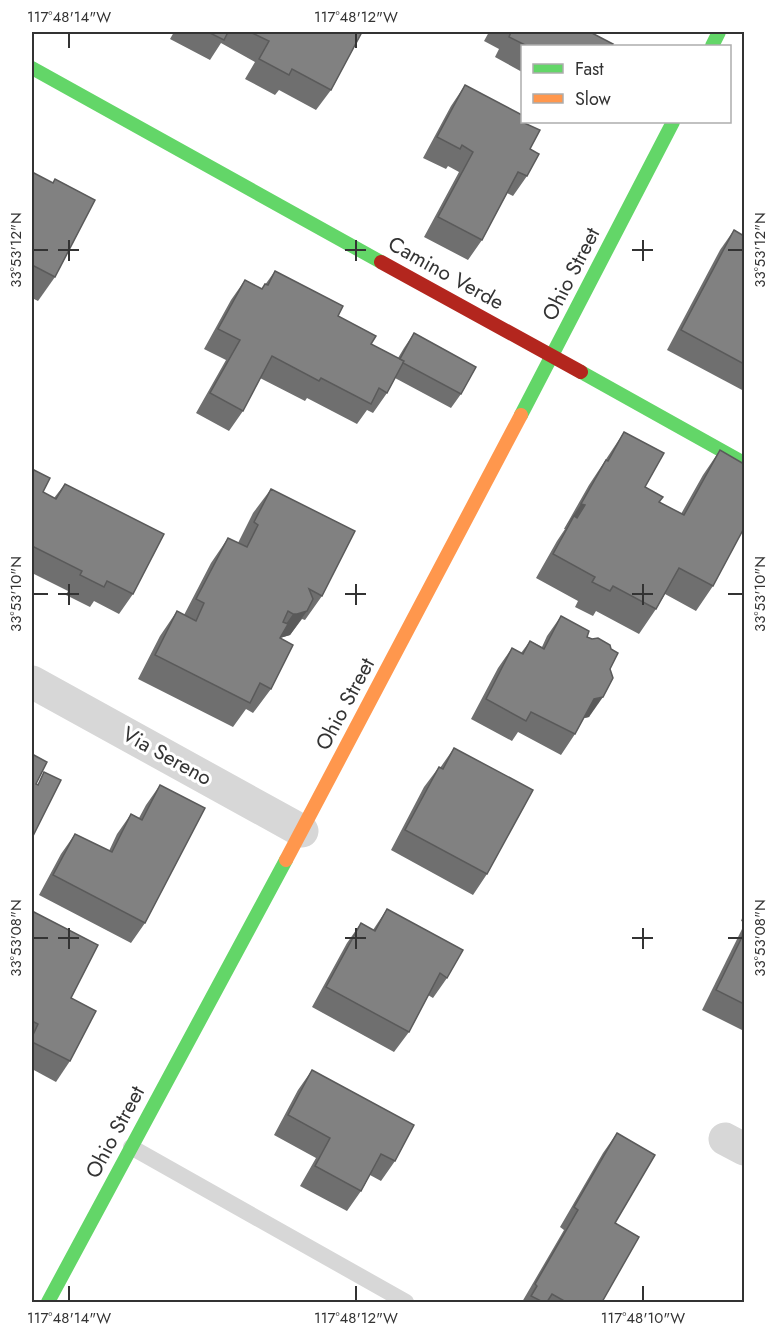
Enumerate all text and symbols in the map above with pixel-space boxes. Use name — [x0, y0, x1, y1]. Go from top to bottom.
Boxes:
text: 117°48'14"W — [27, 6, 111, 28]
text: 117°48'12"W — [314, 6, 398, 28]
legend — [521, 45, 731, 123]
text: Fast — [575, 56, 604, 82]
text: Slow — [575, 86, 612, 112]
text: 33°53'12"N — [5, 212, 27, 288]
text: 33°53'12"N — [749, 212, 771, 288]
street label: Ohio Street — [535, 222, 607, 326]
street label: Camino Verde — [383, 229, 509, 317]
text: 33°53'10"N — [5, 556, 27, 632]
text: 33°53'10"N — [749, 556, 771, 632]
street label: Ohio Street — [308, 652, 382, 756]
street label: Via Sereno — [117, 719, 217, 793]
text: 33°53'08"N — [5, 899, 27, 977]
text: 33°53'08"N — [749, 899, 771, 977]
street label: Ohio Street — [78, 1080, 152, 1184]
text: 117°48'14"W — [27, 1307, 111, 1329]
text: 117°48'12"W — [314, 1307, 398, 1329]
text: 117°48'10"W — [601, 1307, 685, 1329]

